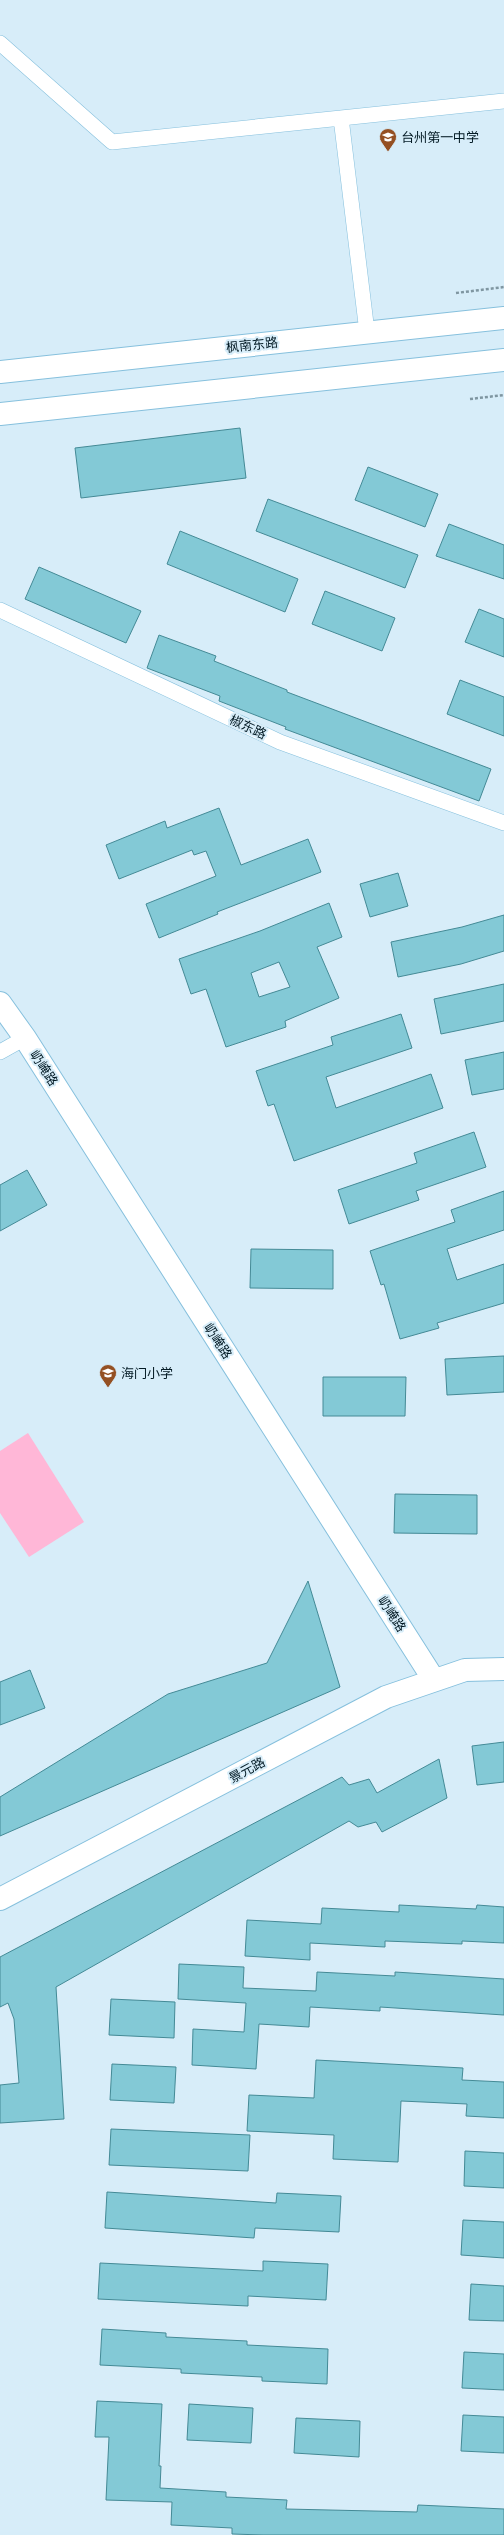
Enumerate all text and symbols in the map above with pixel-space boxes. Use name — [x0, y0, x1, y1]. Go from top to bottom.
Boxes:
school or university icon: 台州第一中学 — [378, 127, 398, 152]
place label: 台州第一中学 — [401, 129, 479, 146]
street label: 枫南东路 — [225, 334, 279, 356]
street label: 椒东路 — [227, 711, 269, 743]
street label: 屷崦路 — [26, 1047, 62, 1089]
street label: 屷崦路 — [200, 1320, 236, 1362]
school or university icon: 海门小学 — [98, 1363, 118, 1388]
place label: 海门小学 — [121, 1365, 173, 1382]
street label: 屷崦路 — [374, 1593, 410, 1635]
street label: 景元路 — [226, 1753, 268, 1787]

